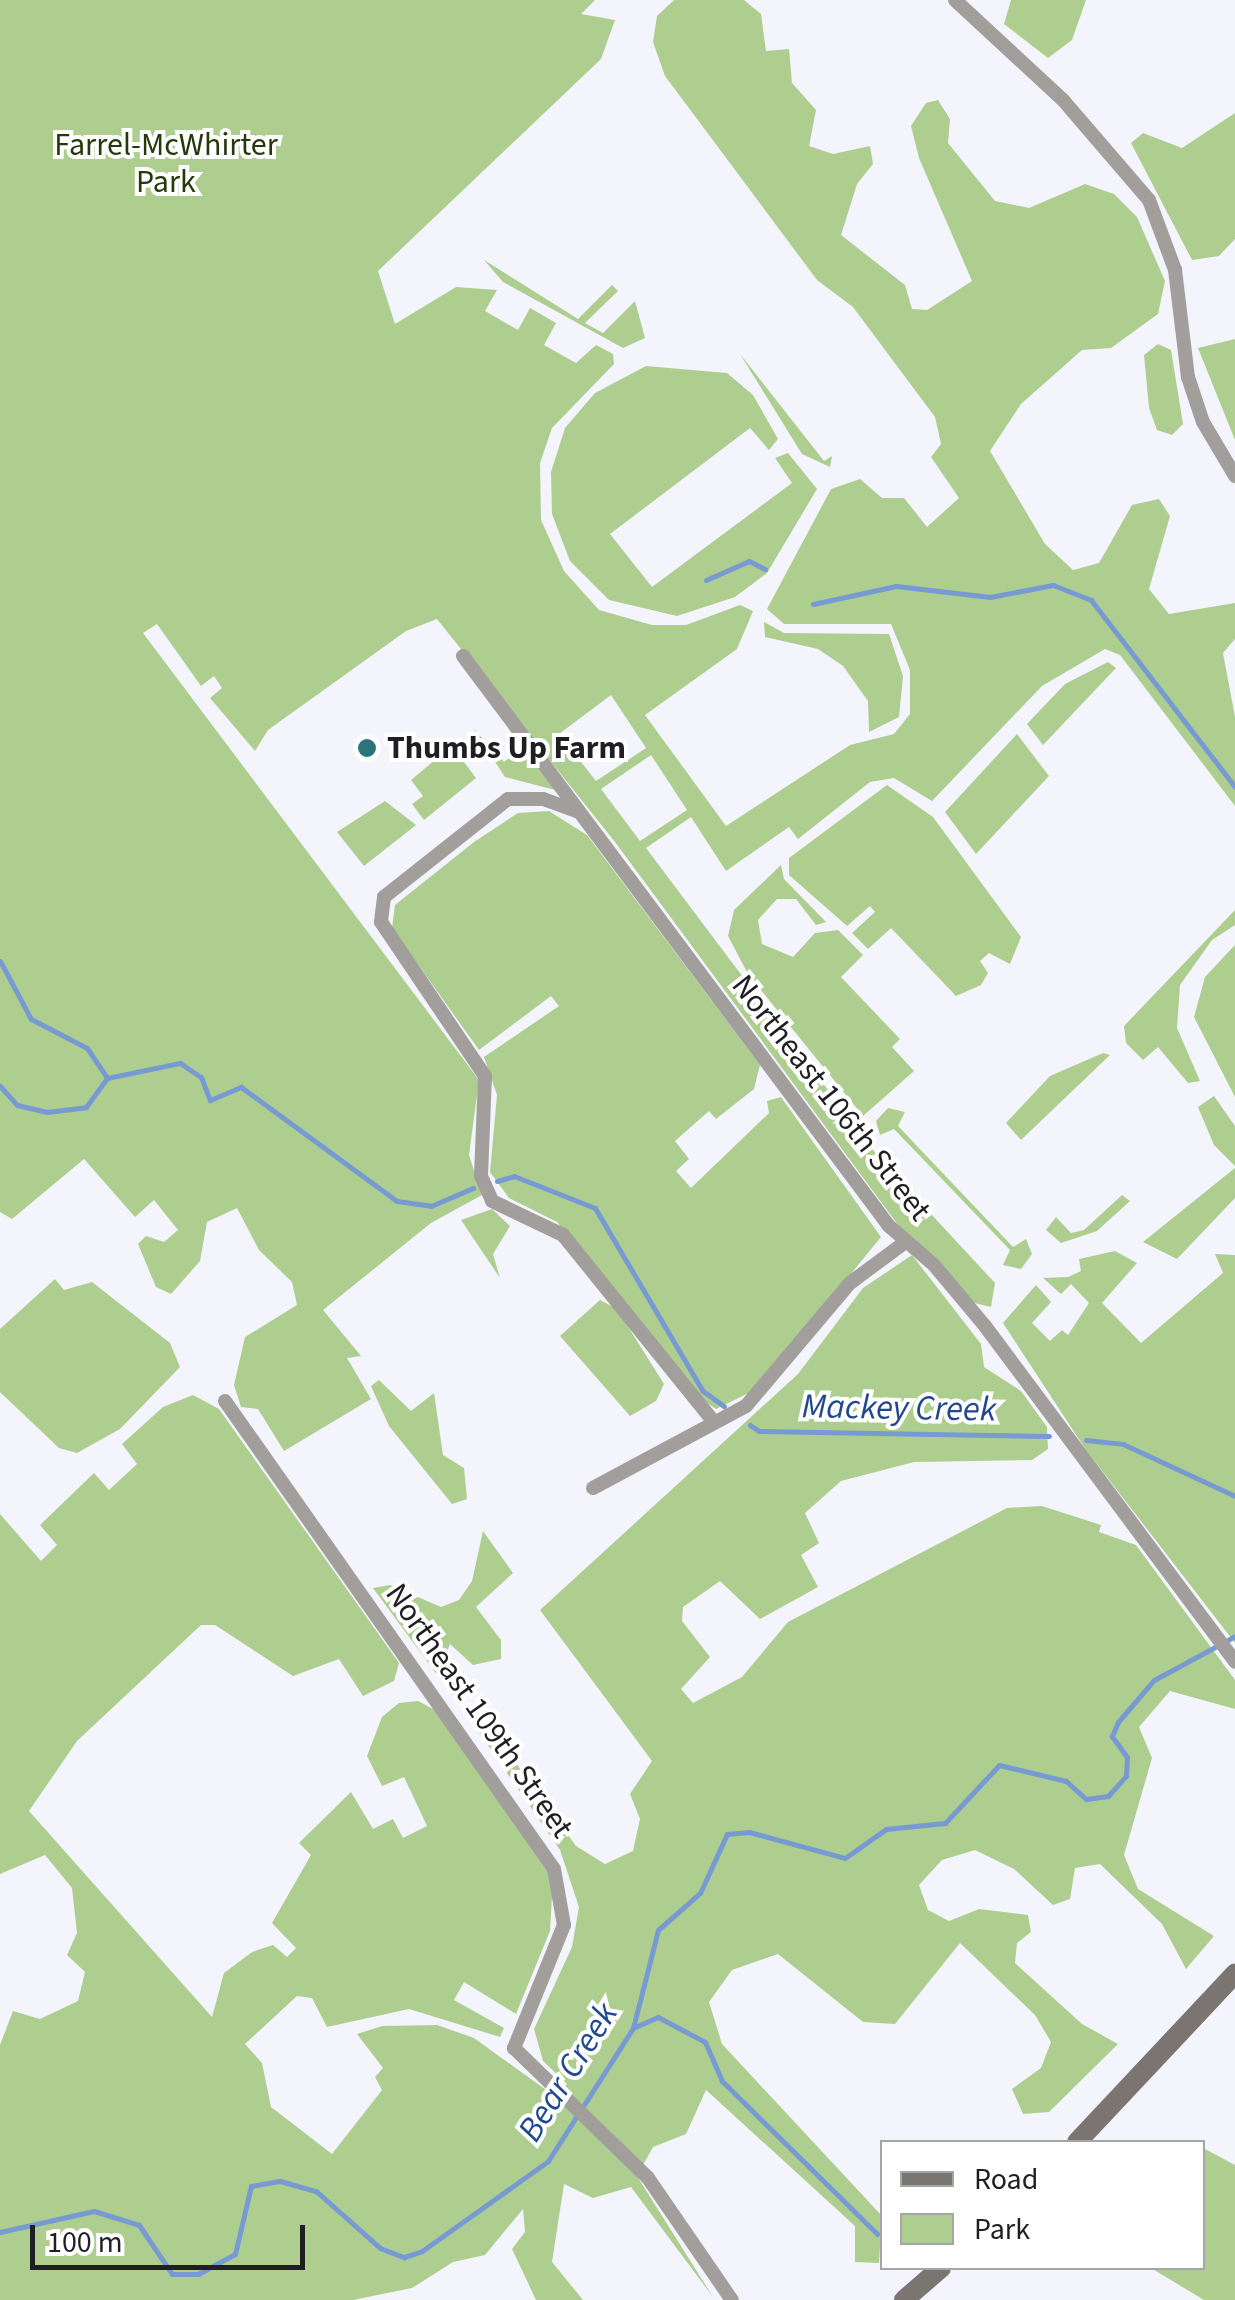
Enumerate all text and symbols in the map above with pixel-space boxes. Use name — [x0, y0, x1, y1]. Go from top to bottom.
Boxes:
park label: Farrel-McWhirter Park — [54, 127, 278, 202]
place label: Thumbs Up Farm — [387, 729, 626, 767]
marker: Thumbs Up Farm — [356, 737, 378, 759]
street label: Northeast 106th Street — [723, 967, 939, 1229]
water label: Mackey Creek — [801, 1385, 997, 1431]
street label: Northeast 109th Street — [377, 1577, 581, 1845]
water label: Bear Creek — [509, 1995, 627, 2149]
legend — [880, 2140, 1205, 2270]
text: Road — [974, 2158, 1038, 2201]
scale bar — [35, 2205, 310, 2267]
text: Park — [974, 2208, 1030, 2251]
text: 100 m — [47, 2221, 123, 2264]

